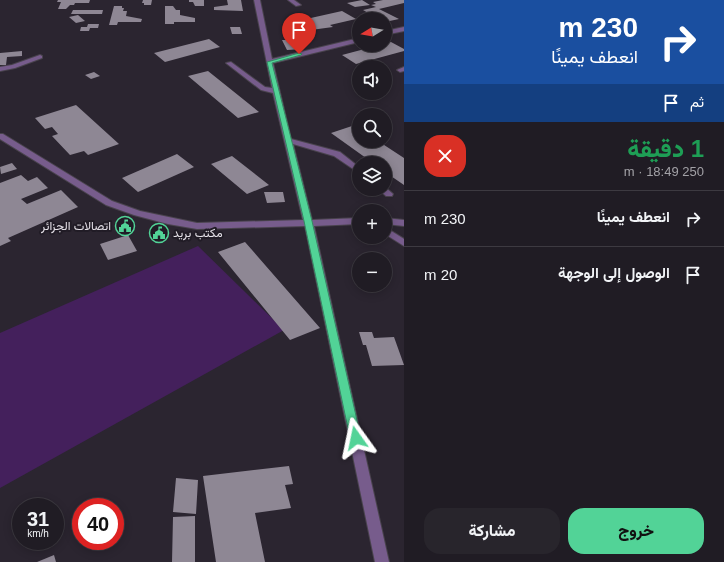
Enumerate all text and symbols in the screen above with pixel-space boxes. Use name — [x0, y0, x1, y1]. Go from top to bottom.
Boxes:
north arrow — [352, 12, 392, 52]
map controls — [352, 12, 392, 292]
text: 230 m — [559, 12, 638, 43]
pin — [282, 13, 316, 54]
icon: right — [652, 16, 704, 68]
icon: arrive — [288, 19, 310, 41]
text: انعطف يمينًا — [551, 47, 638, 67]
button: sound — [352, 60, 392, 100]
icon: arrive — [660, 92, 682, 114]
text: ثم — [690, 93, 704, 110]
button: search — [352, 108, 392, 148]
button: close — [424, 135, 466, 177]
text: 1 دقيقة — [627, 135, 704, 162]
button: layers — [352, 156, 392, 196]
text: 250 m · 18:49 — [624, 164, 704, 179]
button: + — [352, 204, 392, 244]
text: انعطف يمينًا — [597, 208, 670, 225]
icon: right — [682, 208, 704, 230]
text: 230 m — [424, 210, 466, 227]
public building icon: اتصالات الجزائر — [114, 215, 136, 237]
place label: اتصالات الجزائر — [40, 219, 111, 234]
public building icon: مكتب بريد — [148, 222, 170, 244]
place label: مكتب بريد — [173, 226, 223, 241]
button: − — [352, 252, 392, 292]
text: الوصول إلى الوجهة — [558, 264, 670, 281]
icon: arrive — [682, 264, 704, 286]
text: 20 m — [424, 266, 457, 283]
position arrow — [335, 417, 377, 459]
speed limit sign: 40 — [72, 498, 124, 550]
text: 31 — [27, 508, 49, 530]
button: مشاركة — [424, 508, 560, 554]
button: خروج — [568, 508, 704, 554]
text: km/h — [27, 528, 49, 539]

